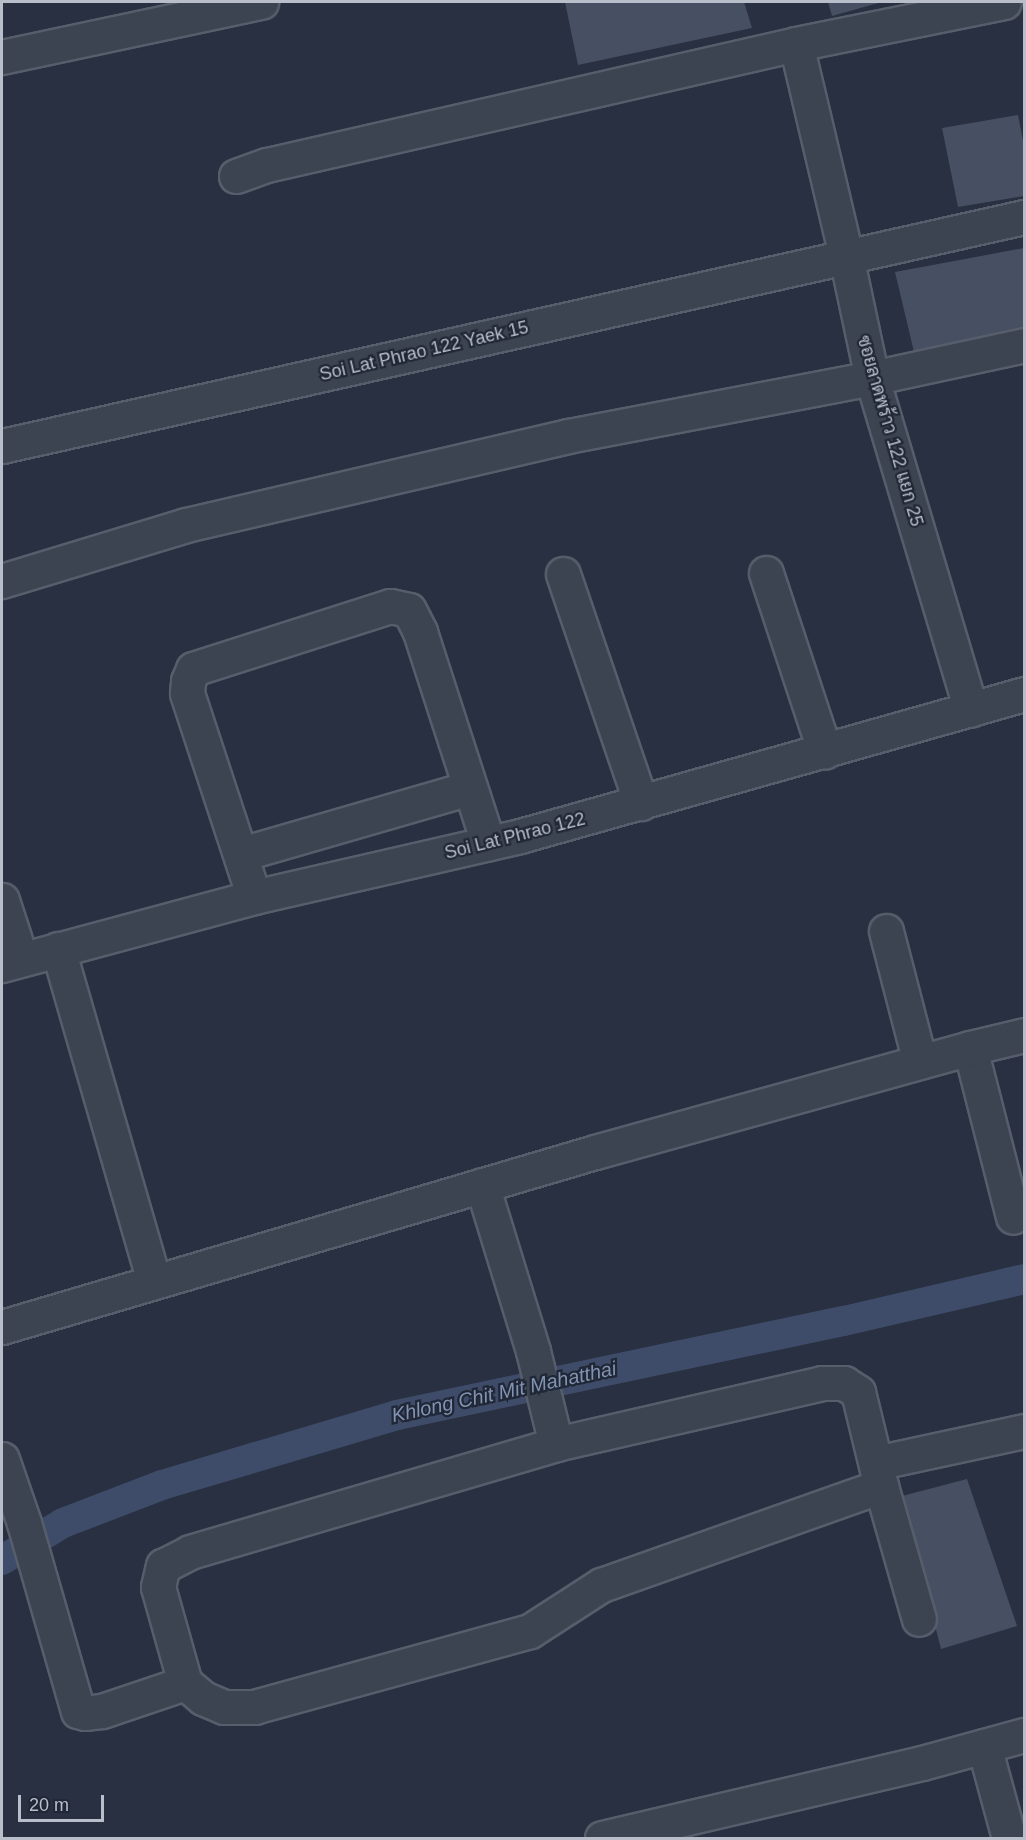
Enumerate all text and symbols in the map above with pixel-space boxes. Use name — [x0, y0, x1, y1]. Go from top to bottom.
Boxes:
street label: Soi Lat Phrao 122 Yaek 15 — [317, 316, 531, 386]
street label: ซอยลาดพร้าว 122 แยก 25 — [852, 333, 928, 529]
street label: Soi Lat Phrao 122 — [442, 808, 588, 864]
water label: Khlong Chit Mit Mahatthai — [390, 1356, 618, 1428]
scale bar — [21, 1783, 106, 1821]
text: 20 m — [29, 1795, 69, 1815]

